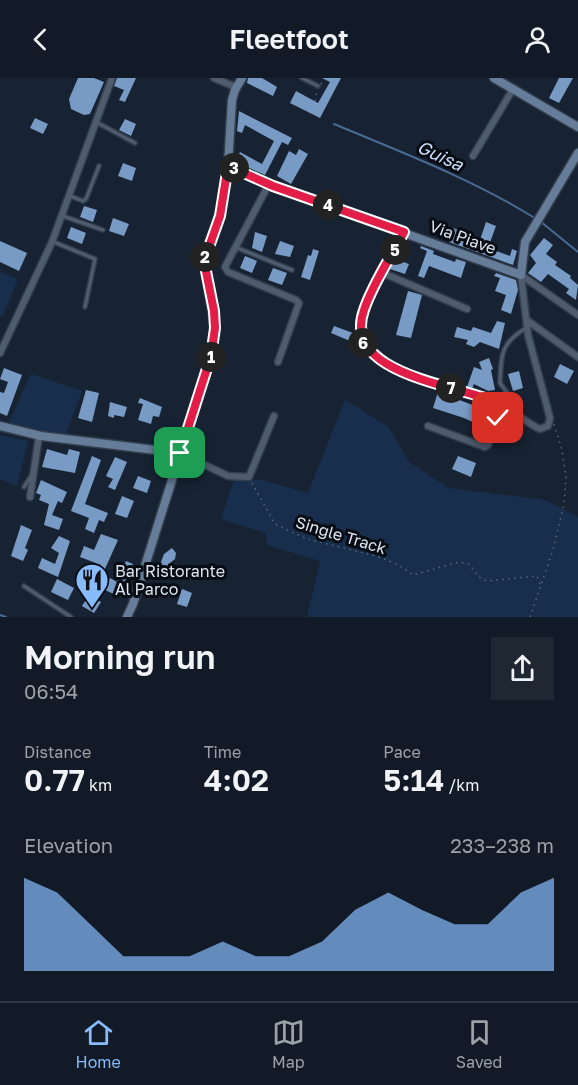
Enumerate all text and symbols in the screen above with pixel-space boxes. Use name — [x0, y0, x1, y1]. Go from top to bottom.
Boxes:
icon: back — [24, 23, 57, 56]
text: Fleetfoot — [229, 23, 349, 55]
icon: person — [521, 23, 554, 56]
water label: Guisa — [414, 135, 468, 176]
pin: 3 — [219, 153, 249, 183]
text: 3 — [229, 158, 239, 178]
pin: 4 — [313, 190, 343, 220]
text: 4 — [323, 195, 333, 215]
street label: Via Piave — [427, 216, 499, 258]
pin: 5 — [380, 235, 410, 265]
text: 5 — [390, 240, 400, 260]
pin: 2 — [190, 242, 220, 272]
text: 2 — [200, 247, 210, 267]
pin: 6 — [348, 328, 378, 358]
text: 6 — [358, 333, 368, 353]
pin: 1 — [196, 342, 226, 372]
text: 1 — [207, 347, 215, 367]
pin: 7 — [436, 373, 466, 403]
text: 7 — [447, 378, 455, 398]
pin — [472, 392, 523, 443]
icon: check — [481, 401, 514, 434]
pin — [154, 427, 205, 478]
icon: arrive — [163, 436, 196, 469]
street label: Single Track — [293, 512, 389, 558]
place label: Bar Ristorante Al Parco — [115, 561, 225, 599]
restaurant icon: Bar Ristorante Al Parco — [74, 562, 110, 609]
text: Morning run — [24, 637, 216, 676]
button: share — [491, 637, 554, 700]
text: 06:54 — [24, 679, 78, 703]
text: Distance — [24, 742, 91, 762]
text: Time — [204, 742, 241, 762]
text: Pace — [383, 742, 421, 762]
text: 0.77 — [24, 762, 85, 798]
text: 4:02 — [204, 762, 269, 798]
text: 5:14 — [383, 762, 445, 798]
text: km — [85, 775, 112, 795]
text: /km — [445, 775, 479, 795]
text: Elevation — [24, 833, 113, 857]
text: 233–238 m — [450, 833, 554, 857]
tab: Home — [76, 1016, 121, 1072]
tab: Map — [272, 1016, 305, 1072]
tab: Saved — [456, 1016, 502, 1072]

